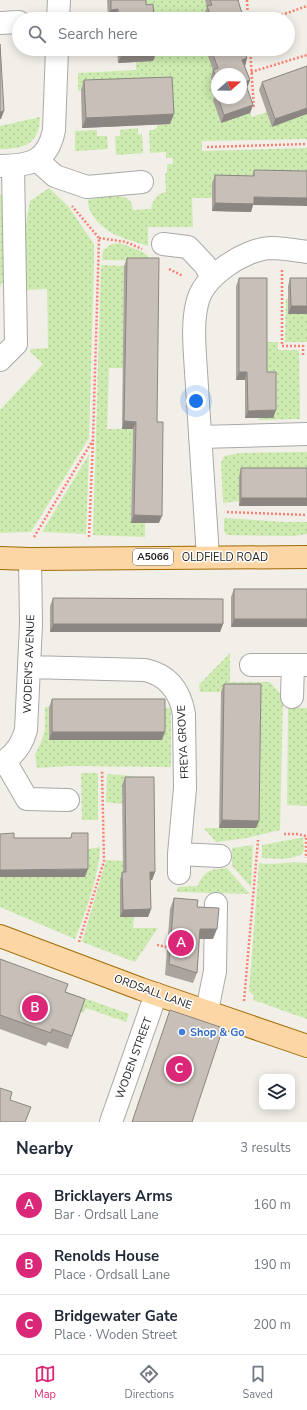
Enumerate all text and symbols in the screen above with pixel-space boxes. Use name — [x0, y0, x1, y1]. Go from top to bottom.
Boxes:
search box — [12, 12, 295, 56]
icon: search — [26, 23, 48, 45]
text: Search here — [58, 24, 138, 44]
north arrow — [211, 68, 247, 104]
your location — [186, 391, 206, 411]
road number: A5066 — [133, 549, 173, 565]
street label: OLDFIELD ROAD — [182, 550, 268, 565]
street label: WODEN'S AVENUE — [20, 614, 38, 714]
street label: FREYA GROVE — [174, 705, 192, 779]
pin: A — [168, 928, 194, 958]
street label: ORDSALL LANE — [112, 971, 194, 1013]
pin: B — [22, 993, 48, 1023]
street label: WODEN STREET — [112, 1015, 156, 1101]
place label: Shop & Go — [190, 1025, 245, 1040]
marker: Shop & Go — [177, 1027, 187, 1037]
pin: C — [166, 1054, 192, 1084]
map controls — [259, 1074, 295, 1110]
button: layers — [259, 1074, 295, 1110]
text: Nearby — [16, 1137, 73, 1160]
text: 3 results — [240, 1139, 291, 1157]
text: Bricklayers Arms — [54, 1186, 173, 1206]
text: A — [24, 1196, 34, 1214]
text: 160 m — [253, 1196, 291, 1214]
text: Bar · Ordsall Lane — [54, 1206, 159, 1224]
text: Renolds House — [54, 1246, 159, 1266]
text: B — [25, 1256, 33, 1274]
text: 190 m — [253, 1256, 291, 1274]
text: Place · Ordsall Lane — [54, 1266, 170, 1284]
text: Bridgewater Gate — [54, 1306, 178, 1326]
text: C — [25, 1316, 33, 1334]
text: 200 m — [253, 1316, 291, 1334]
text: Place · Woden Street — [54, 1326, 177, 1344]
tab: Map — [34, 1363, 56, 1402]
tab: Directions — [124, 1363, 174, 1402]
tab: Saved — [242, 1363, 273, 1402]

